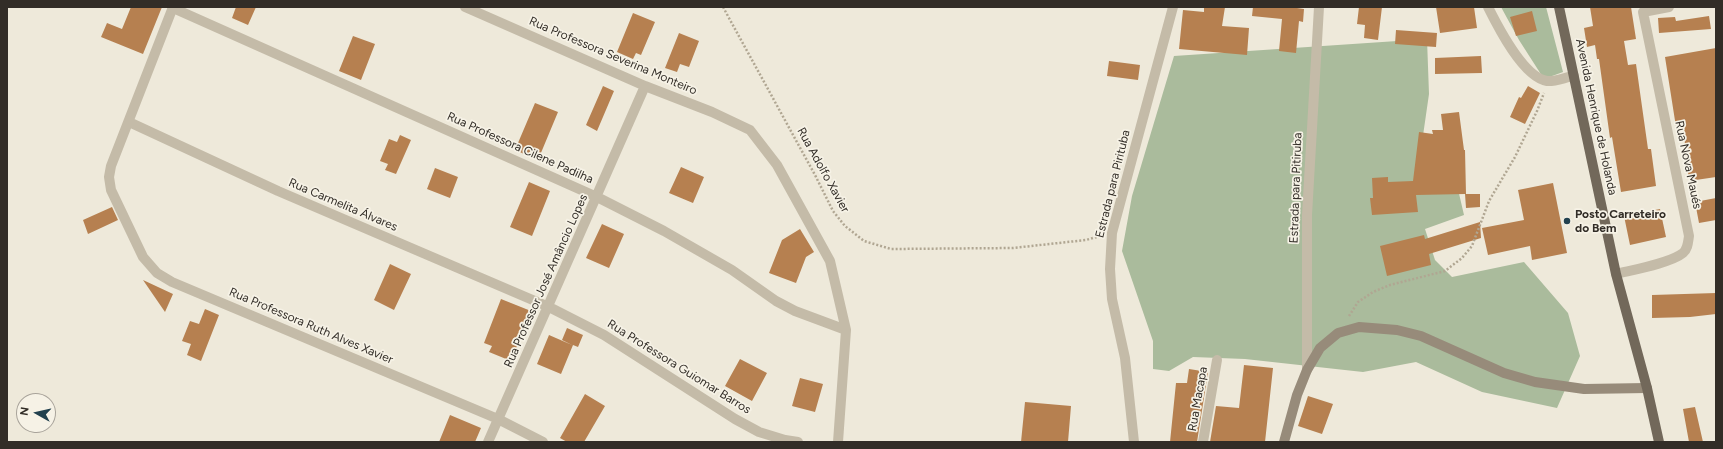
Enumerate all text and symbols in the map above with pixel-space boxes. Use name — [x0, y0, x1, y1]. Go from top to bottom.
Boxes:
street label: Rua Professora Severina Monteiro — [527, 14, 699, 98]
street label: Avenida Henrique de Holanda — [1572, 37, 1620, 197]
street label: Rua Professora Cilene Padilha — [445, 109, 595, 187]
street label: Rua Nova Maués — [1672, 120, 1704, 210]
street label: Rua Adolfo Xavier — [794, 125, 852, 215]
street label: Estrada para Pirituba — [1093, 128, 1133, 240]
street label: Estrada para Pitiruba — [1287, 132, 1305, 244]
street label: Rua Carmelita Álvares — [286, 175, 400, 235]
street label: Rua Professor José Amâncio Lopes — [501, 192, 591, 370]
place label: Posto Carreteiro do Bem — [1575, 207, 1666, 235]
marker: Posto Carreteiro do Bem — [1562, 216, 1572, 226]
street label: Rua Professora Ruth Alves Xavier — [227, 285, 395, 367]
street label: Rua Professora Guiomar Barros — [605, 317, 753, 417]
street label: Rua Macapa — [1185, 366, 1211, 432]
north arrow — [16, 393, 56, 433]
text: N — [18, 406, 32, 417]

